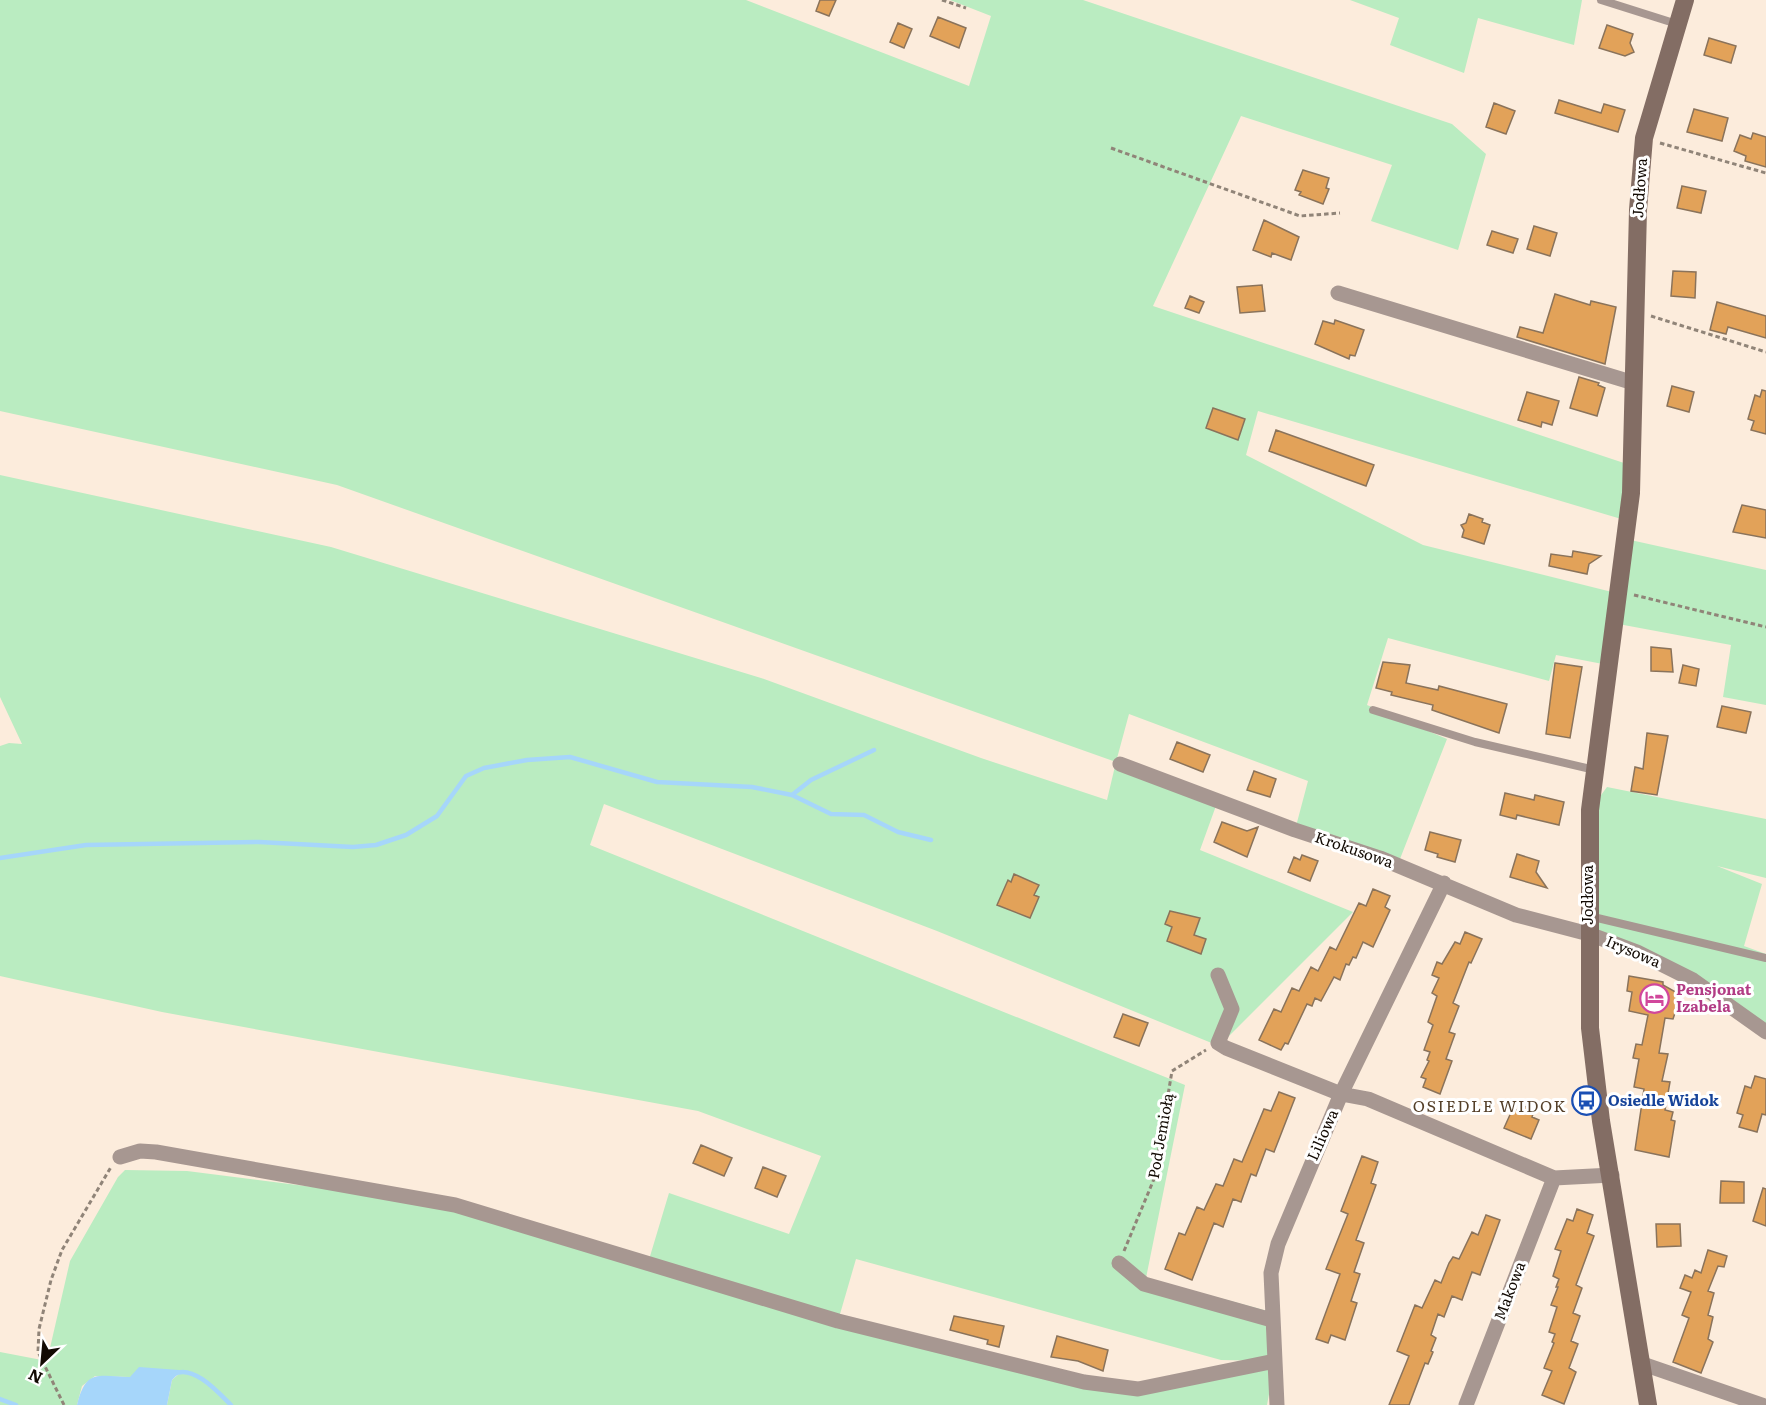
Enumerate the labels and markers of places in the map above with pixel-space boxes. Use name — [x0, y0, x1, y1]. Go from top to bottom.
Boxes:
place label: Pensjonat Izabela — [1676, 977, 1752, 1017]
hotel icon: Pensjonat Izabela — [1639, 983, 1671, 1015]
bus stop icon: Osiedle Widok — [1571, 1085, 1603, 1117]
place label: Osiedle Widok — [1608, 1088, 1720, 1111]

